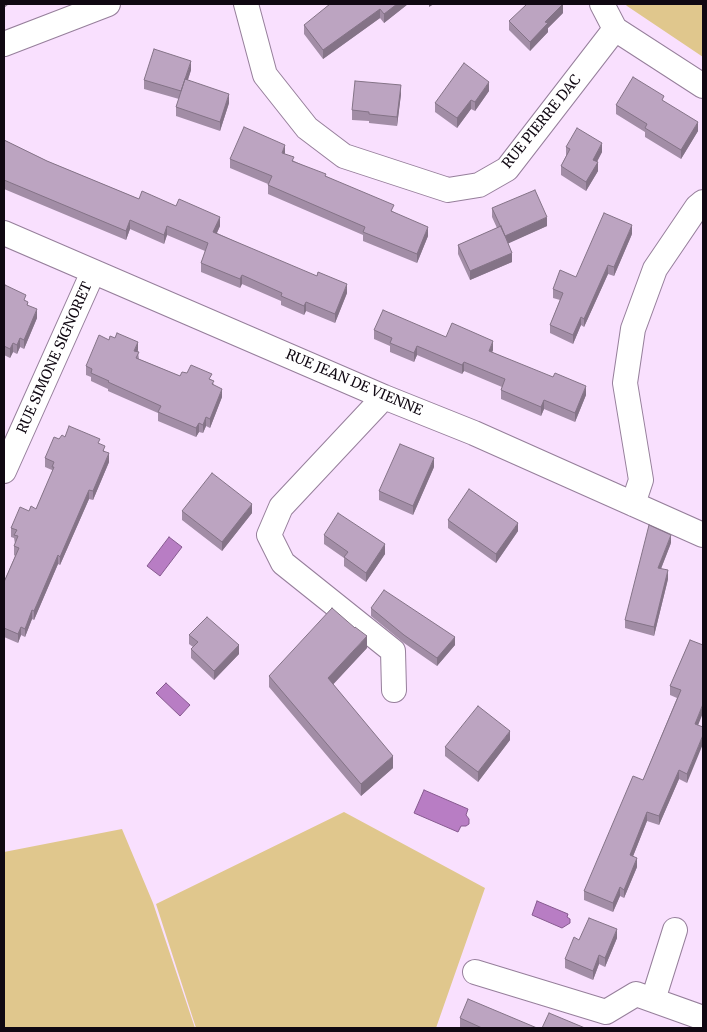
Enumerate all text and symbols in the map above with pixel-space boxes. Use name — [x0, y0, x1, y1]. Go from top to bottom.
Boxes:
street label: RUE PIERRE DAC — [499, 72, 585, 172]
street label: RUE SIMONE SIGNORET — [14, 280, 96, 436]
street label: RUE JEAN DE VIENNE — [283, 347, 425, 419]

